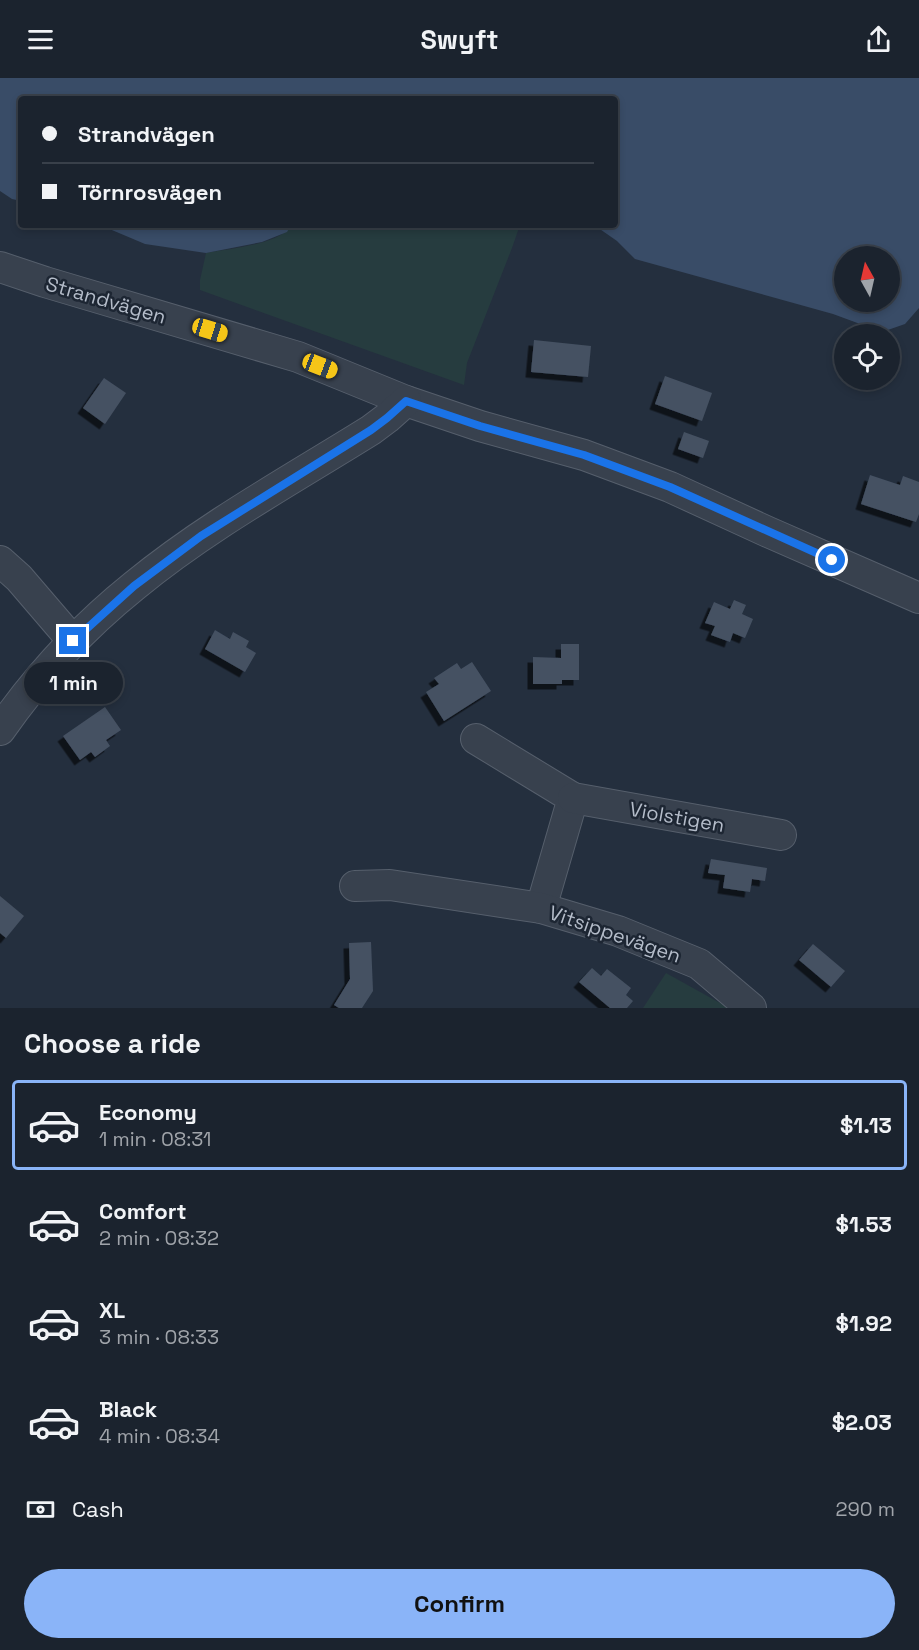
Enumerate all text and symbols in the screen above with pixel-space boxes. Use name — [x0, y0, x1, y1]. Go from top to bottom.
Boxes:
text: Swyft — [421, 22, 498, 57]
icon: menu — [24, 23, 57, 56]
icon: share — [862, 23, 895, 56]
text: Strandvägen — [78, 120, 215, 148]
text: Törnrosvägen — [78, 178, 222, 206]
north arrow — [834, 246, 900, 312]
map controls — [834, 246, 900, 390]
street label: Strandvägen — [43, 270, 169, 330]
car — [190, 316, 230, 344]
button: locate — [834, 324, 900, 390]
car — [300, 351, 340, 381]
route start — [818, 546, 845, 573]
route end — [59, 627, 86, 654]
callout: 1 min — [23, 662, 122, 704]
text: 1 min — [49, 670, 98, 696]
street label: Violstigen — [628, 796, 726, 838]
street label: Vitsippevägen — [546, 899, 684, 969]
text: Choose a ride — [24, 1026, 201, 1061]
icon: car — [27, 1098, 81, 1152]
text: Economy — [99, 1098, 197, 1126]
text: $1.13 — [840, 1111, 892, 1139]
text: 1 min · 08:31 — [99, 1126, 211, 1152]
icon: car — [27, 1197, 81, 1251]
text: Comfort — [99, 1197, 187, 1225]
text: $1.53 — [836, 1210, 892, 1238]
text: 2 min · 08:32 — [99, 1225, 219, 1251]
icon: car — [27, 1296, 81, 1350]
text: XL — [99, 1296, 125, 1324]
text: $1.92 — [836, 1309, 892, 1337]
text: 3 min · 08:33 — [99, 1324, 219, 1350]
icon: car — [27, 1395, 81, 1449]
text: Black — [99, 1395, 157, 1423]
text: $2.03 — [832, 1408, 892, 1436]
text: 4 min · 08:34 — [99, 1423, 220, 1449]
icon: cash — [24, 1493, 57, 1526]
text: Cash — [72, 1495, 124, 1523]
text: 290 m — [836, 1496, 895, 1522]
button: Confirm — [24, 1569, 895, 1638]

